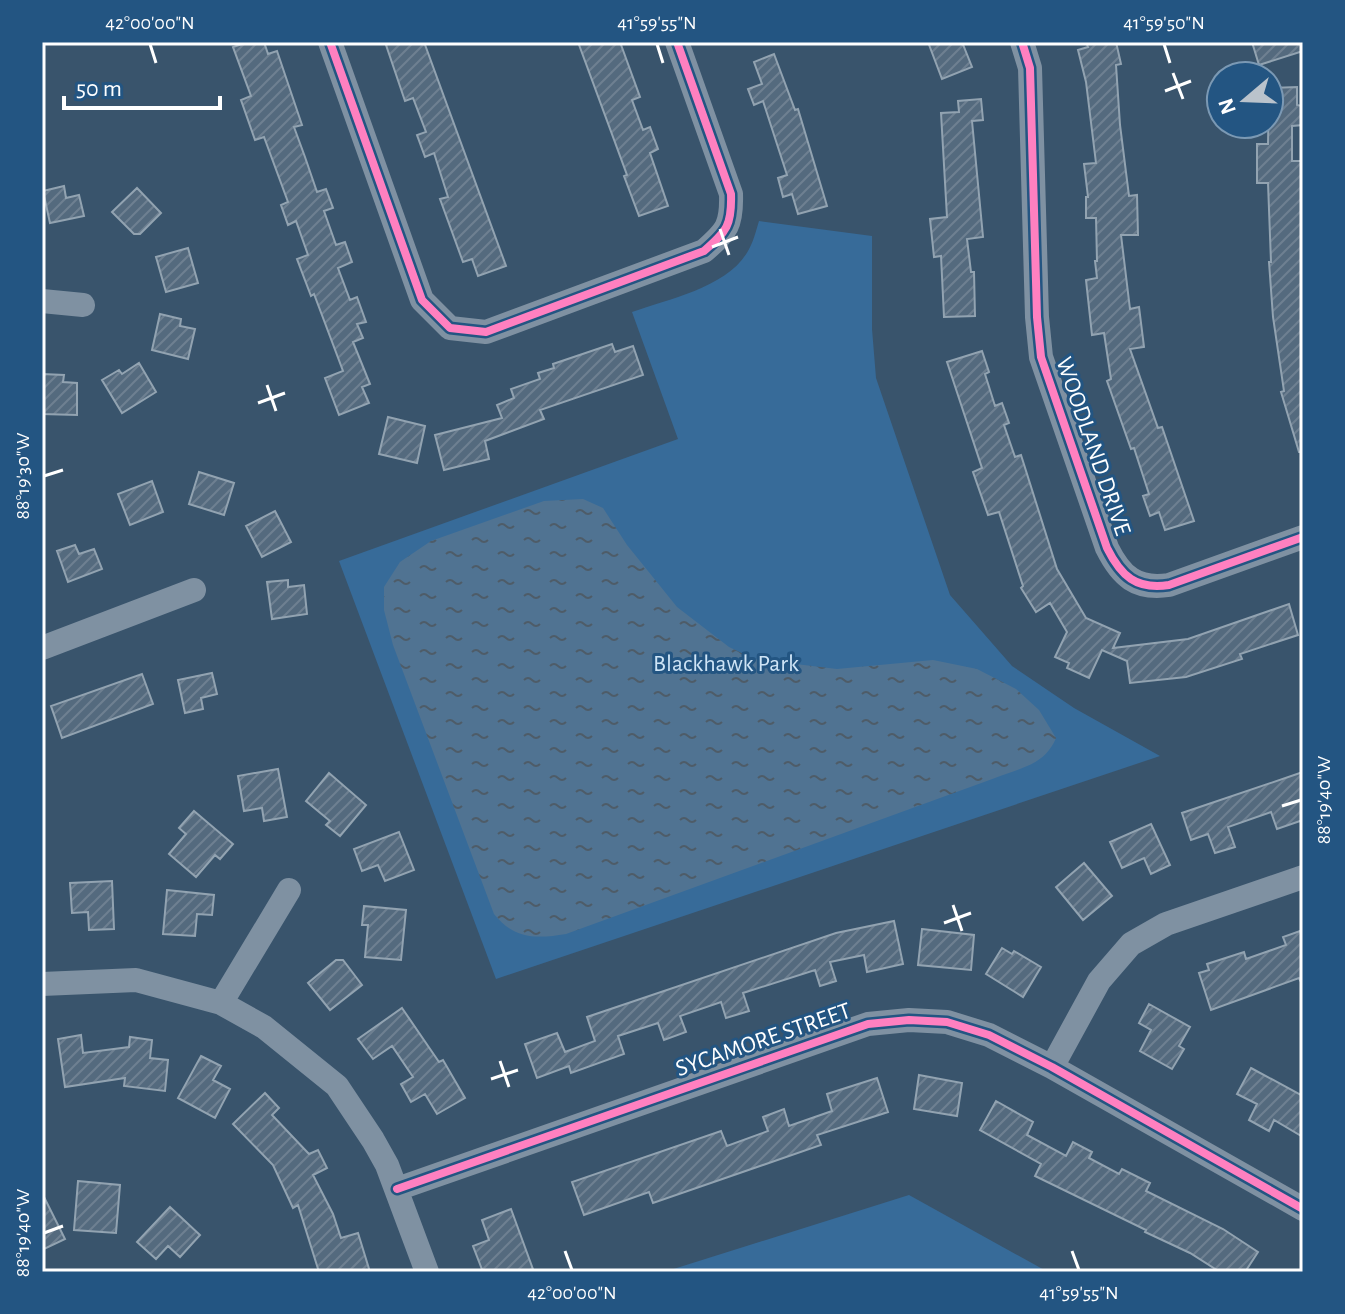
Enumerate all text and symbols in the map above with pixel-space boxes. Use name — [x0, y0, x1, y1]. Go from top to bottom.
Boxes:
text: 42°00'00"N — [105, 13, 195, 33]
text: 41°59'55"N — [617, 13, 697, 33]
text: 41°59'50"N — [1123, 13, 1205, 33]
scale bar — [64, 60, 220, 110]
north arrow — [1205, 60, 1285, 140]
text: 50 m — [76, 77, 122, 101]
text: N — [1214, 95, 1240, 117]
street label: WOODLAND DRIVE — [1051, 354, 1135, 539]
text: 88°19'30"W — [13, 432, 33, 519]
park label: Blackhawk Park — [653, 652, 799, 676]
text: 88°19'40"W — [1314, 756, 1334, 844]
street label: SYCAMORE STREET — [673, 999, 854, 1081]
text: 88°19'40"W — [13, 1189, 33, 1277]
text: 42°00'00"N — [527, 1283, 617, 1303]
text: 41°59'55"N — [1039, 1283, 1119, 1303]

